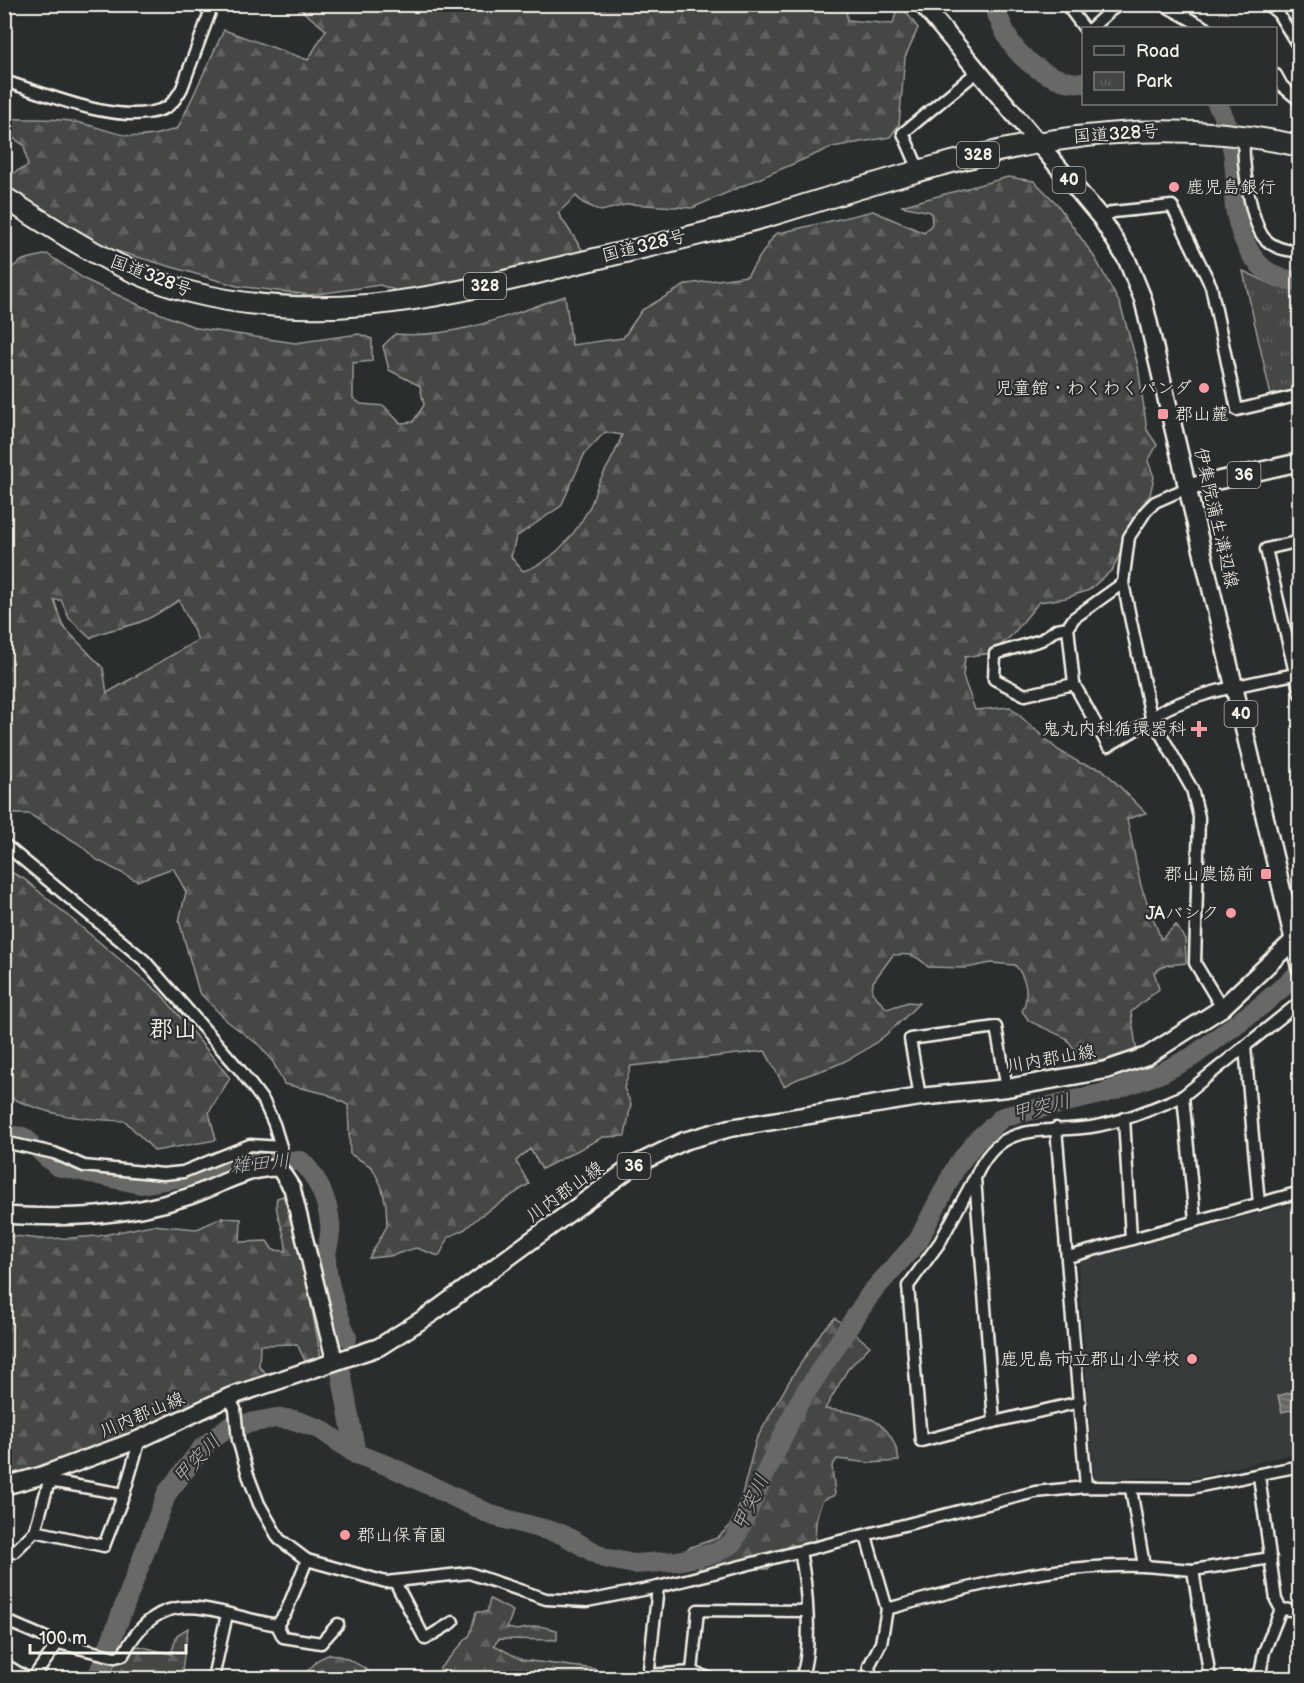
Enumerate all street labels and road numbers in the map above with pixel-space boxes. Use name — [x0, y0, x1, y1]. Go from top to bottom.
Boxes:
street label: 国道328号 — [1072, 121, 1160, 147]
road number: 328 — [957, 142, 999, 168]
road number: 40 — [1052, 167, 1086, 193]
street label: 国道328号 — [600, 225, 688, 267]
street label: 国道328号 — [107, 251, 195, 301]
road number: 328 — [464, 273, 506, 299]
street label: 伊集院蒲生溝辺線 — [1190, 445, 1242, 591]
road number: 36 — [1228, 462, 1260, 488]
road number: 40 — [1224, 701, 1258, 727]
street label: 川内郡山線 — [1005, 1041, 1097, 1077]
road number: 36 — [618, 1153, 650, 1179]
street label: 川内郡山線 — [522, 1157, 608, 1227]
street label: 川内郡山線 — [96, 1388, 188, 1442]

